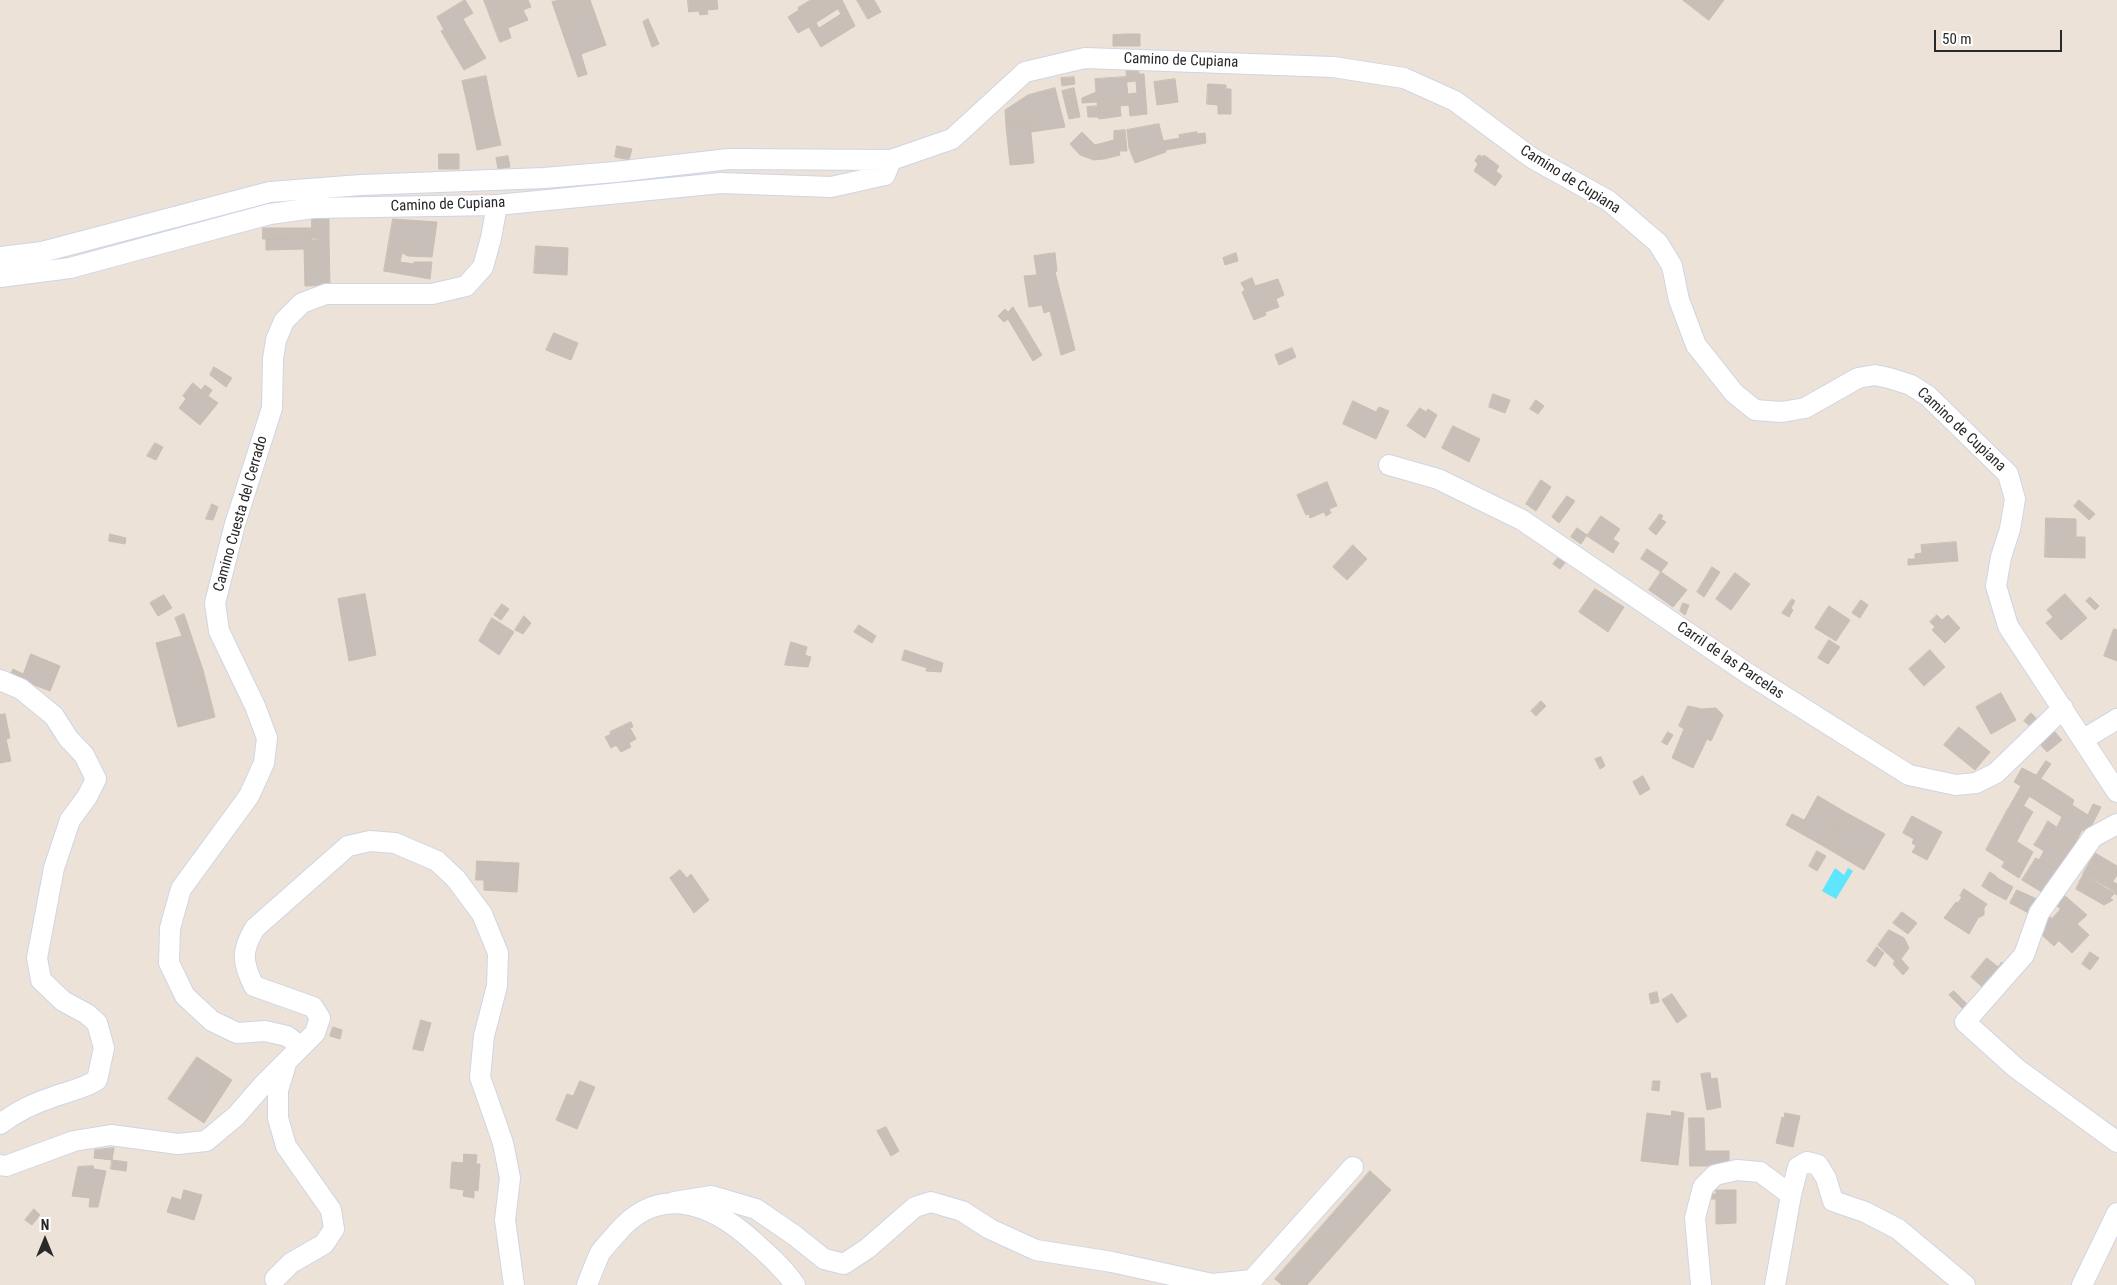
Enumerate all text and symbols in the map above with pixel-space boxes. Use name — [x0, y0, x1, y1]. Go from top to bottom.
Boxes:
scale bar — [1937, 20, 2064, 52]
text: 50 m — [1942, 30, 1972, 48]
street label: Camino de Cupiana — [1123, 50, 1239, 72]
street label: Camino de Cupiana — [1517, 142, 1623, 218]
street label: Camino de Cupiana — [390, 194, 506, 216]
street label: Camino de Cupiana — [1913, 384, 2009, 476]
street label: Camino Cuesta del Cerrado — [210, 434, 272, 594]
street label: Carril de las Parcelas — [1673, 619, 1787, 703]
north arrow — [20, 1215, 70, 1265]
text: N — [41, 1217, 49, 1233]

